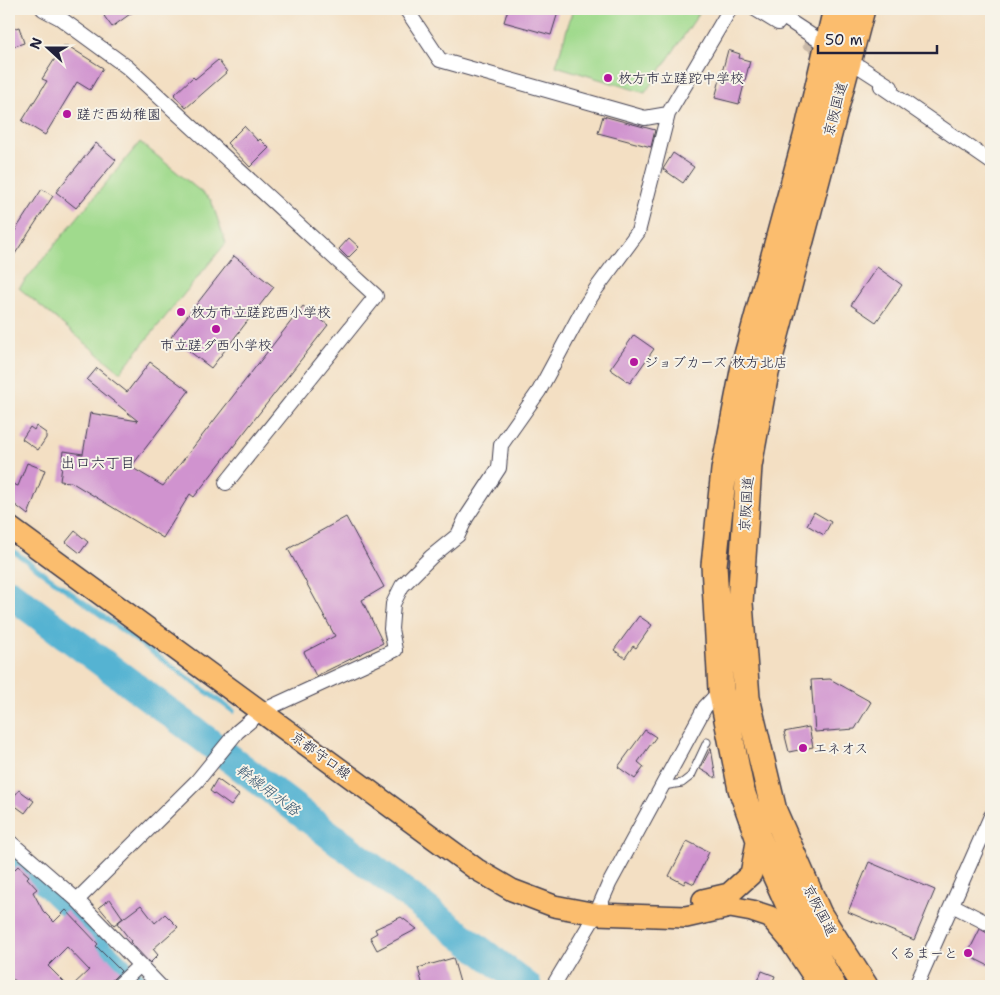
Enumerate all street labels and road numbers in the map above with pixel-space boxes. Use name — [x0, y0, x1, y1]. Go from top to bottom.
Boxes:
street label: 京阪国道 — [819, 80, 851, 138]
street label: 京阪国道 — [735, 475, 757, 533]
street label: 京都守口線 — [287, 727, 355, 783]
street label: 京阪国道 — [799, 881, 841, 939]

